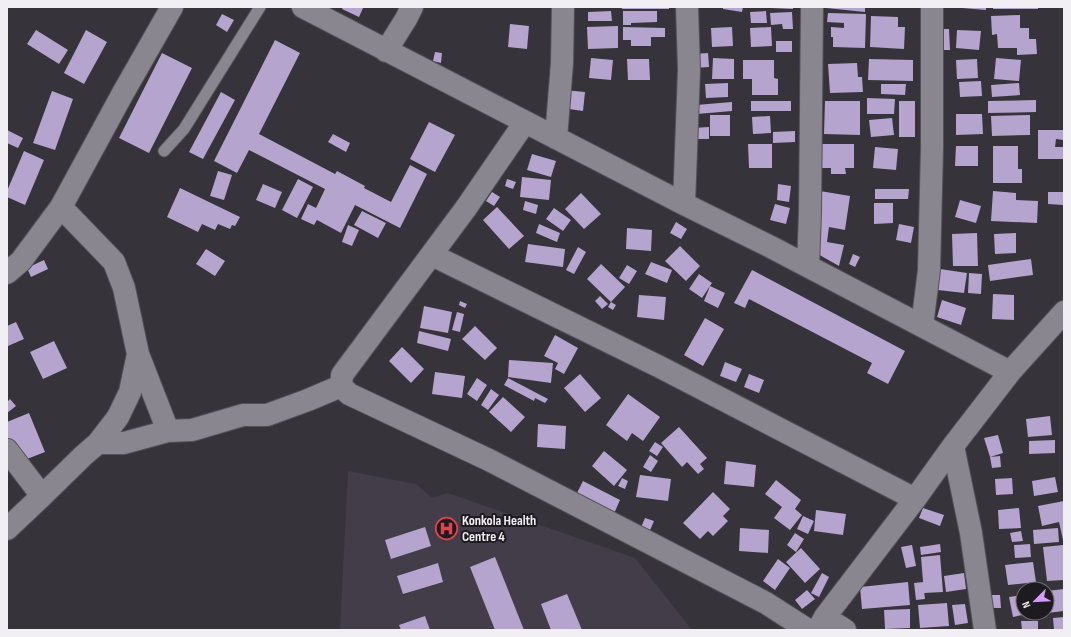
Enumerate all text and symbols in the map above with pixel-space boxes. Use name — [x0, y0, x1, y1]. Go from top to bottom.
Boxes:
place label: Konkola Health Centre 4 — [462, 512, 536, 545]
hospital icon: Konkola Health Centre 4 — [434, 515, 460, 541]
north arrow — [1015, 581, 1055, 621]
text: N — [1019, 599, 1033, 610]

